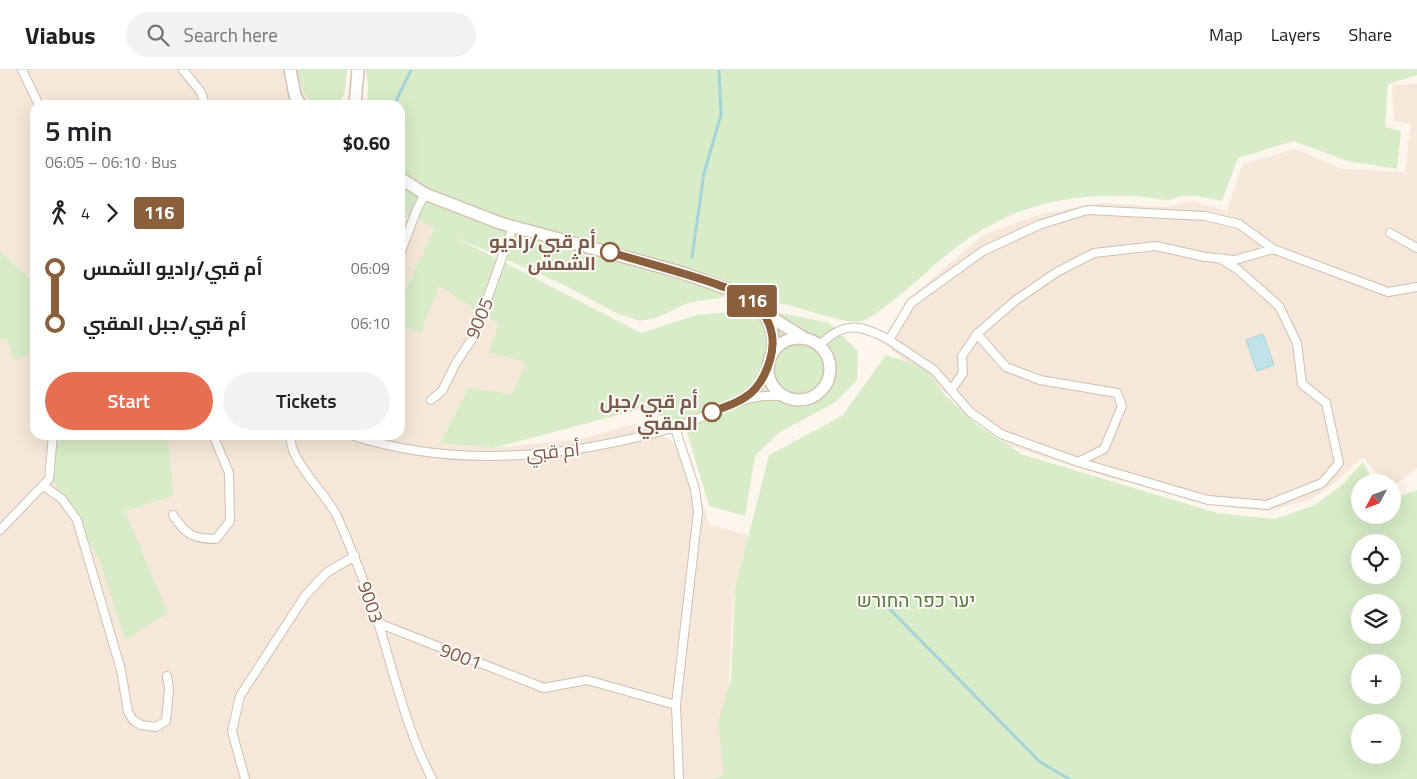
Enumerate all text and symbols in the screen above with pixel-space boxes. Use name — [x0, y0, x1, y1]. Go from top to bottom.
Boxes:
search box — [126, 12, 476, 57]
text: Viabus — [25, 17, 96, 53]
text: Search here — [184, 20, 278, 49]
icon: search — [144, 21, 172, 49]
text: Map — [1209, 21, 1243, 48]
text: Layers — [1271, 21, 1320, 48]
text: Share — [1348, 21, 1392, 48]
text: 5 min — [45, 109, 112, 152]
text: $0.60 — [343, 128, 390, 157]
text: 06:05 – 06:10 · Bus — [45, 150, 177, 174]
icon: walk — [45, 199, 73, 227]
icon: forward — [98, 199, 126, 227]
text: 116 — [144, 199, 174, 226]
text: 4 — [81, 201, 90, 225]
place label: أم قبي/راديو الشمس — [489, 226, 596, 277]
marker: أم قبي/راديو الشمس — [600, 242, 620, 262]
text: أم قبي/راديو الشمس — [83, 253, 262, 282]
text: 06:09 — [351, 256, 390, 280]
line badge: 116 — [723, 285, 781, 317]
text: 116 — [737, 287, 767, 314]
street label: 9005 — [457, 293, 500, 343]
text: أم قبي/جبل المقبي — [83, 308, 246, 337]
text: 06:10 — [351, 311, 390, 335]
button: Start — [45, 372, 213, 430]
button: Tickets — [223, 372, 390, 430]
place label: أم قبي/جبل المقبي — [600, 386, 698, 439]
marker: أم قبي/جبل المقبي — [702, 402, 722, 422]
street label: أم قبي — [525, 434, 581, 468]
north arrow — [1351, 474, 1401, 524]
map controls — [1351, 474, 1401, 764]
button: locate — [1351, 534, 1401, 584]
street label: 9003 — [351, 577, 392, 627]
park label: יער כפר החורש — [857, 585, 975, 614]
button: layers — [1351, 594, 1401, 644]
street label: 9001 — [436, 634, 486, 677]
button: + — [1351, 654, 1401, 704]
button: − — [1351, 714, 1401, 764]

